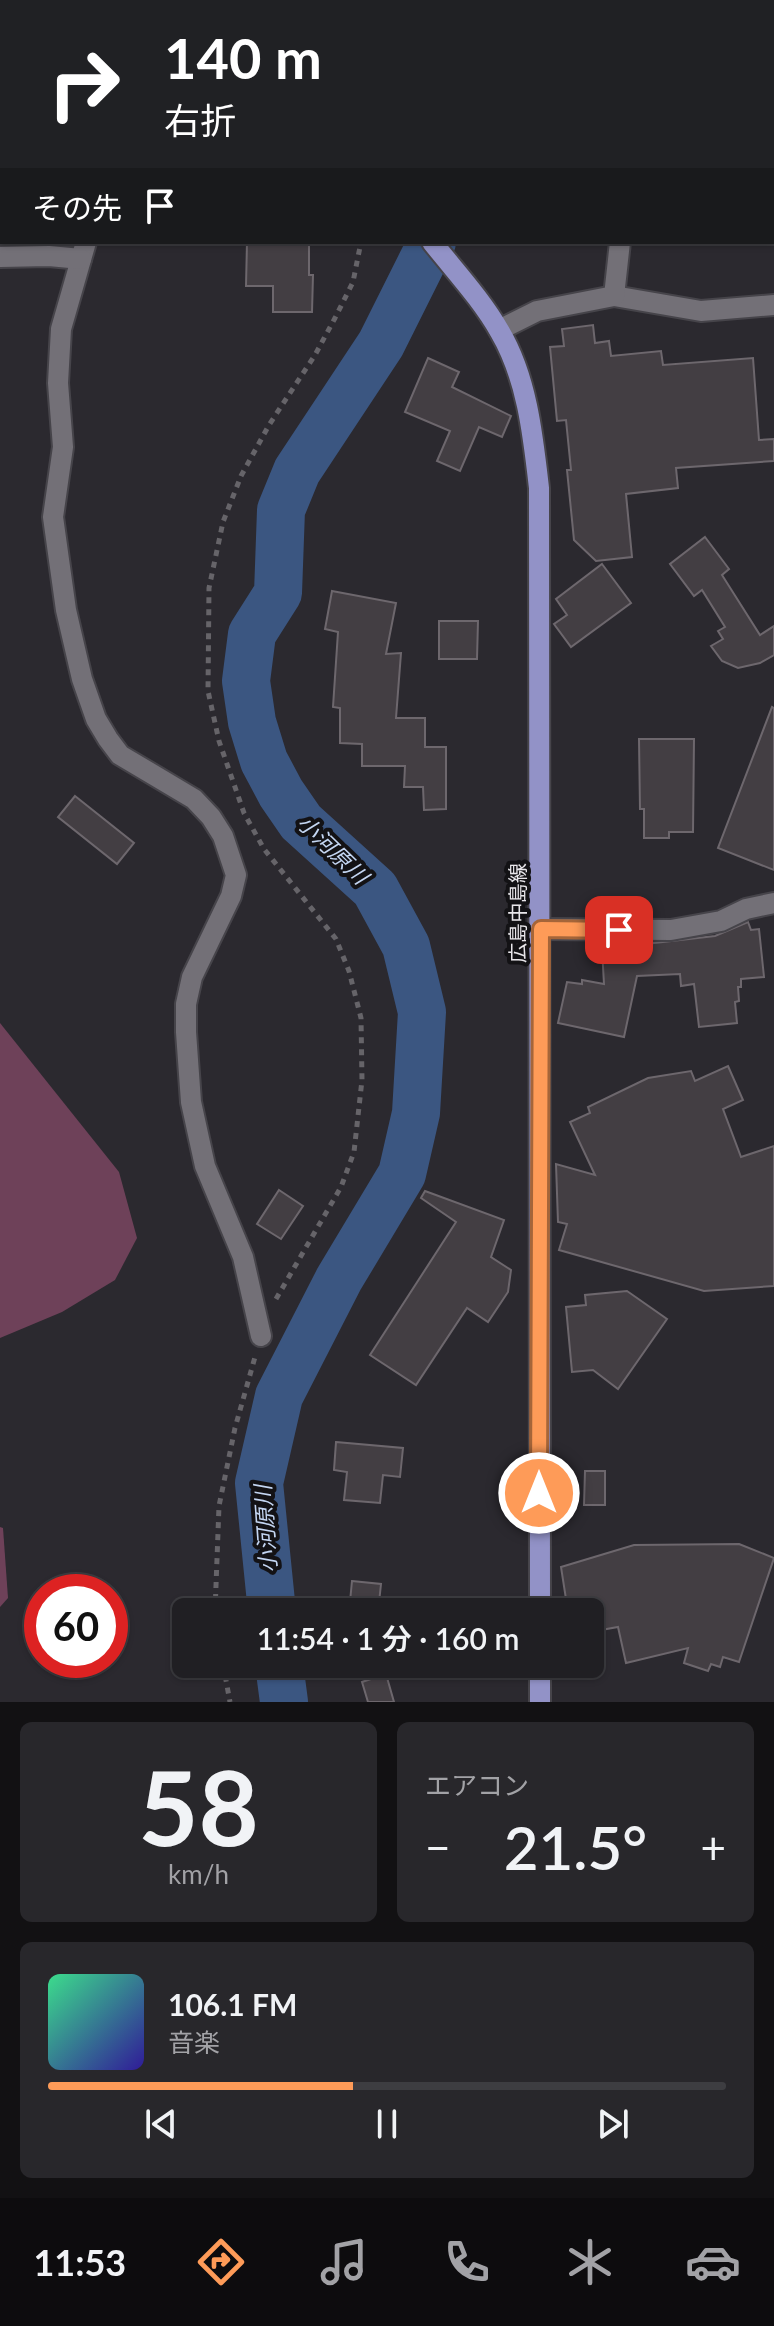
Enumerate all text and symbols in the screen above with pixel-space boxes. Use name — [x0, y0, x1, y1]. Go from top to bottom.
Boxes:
text: 140 m — [164, 24, 322, 91]
icon: right — [32, 32, 136, 136]
text: 右折 — [164, 98, 236, 142]
icon: arrive — [138, 184, 182, 228]
text: その先 — [32, 189, 122, 225]
water label: 小河原川 — [292, 809, 375, 891]
street label: 広島中島線 — [505, 863, 529, 963]
pin — [585, 896, 653, 964]
icon: arrive — [597, 908, 641, 952]
position arrow — [497, 1451, 581, 1535]
water label: 小河原川 — [248, 1482, 282, 1574]
speed limit sign: 60 — [24, 1574, 128, 1678]
text: 11:54 · 1 分 · 160 m — [257, 1620, 519, 1656]
text: 58 — [138, 1743, 259, 1868]
text: エアコン — [425, 1769, 529, 1801]
text: 21.5° — [504, 1811, 647, 1883]
text: − — [425, 1821, 451, 1873]
text: + — [700, 1821, 726, 1873]
text: km/h — [168, 1858, 229, 1890]
text: 106.1 FM — [168, 1986, 297, 2022]
text: 音楽 — [168, 2026, 220, 2058]
icon: previous — [139, 2102, 183, 2146]
icon: pause — [365, 2102, 409, 2146]
icon: next — [591, 2102, 635, 2146]
icon: directions — [193, 2234, 249, 2290]
icon: music — [316, 2234, 372, 2290]
icon: phone — [439, 2234, 495, 2290]
icon: climate — [562, 2234, 618, 2290]
icon: car — [685, 2234, 741, 2290]
text: 11:53 — [33, 2240, 126, 2284]

